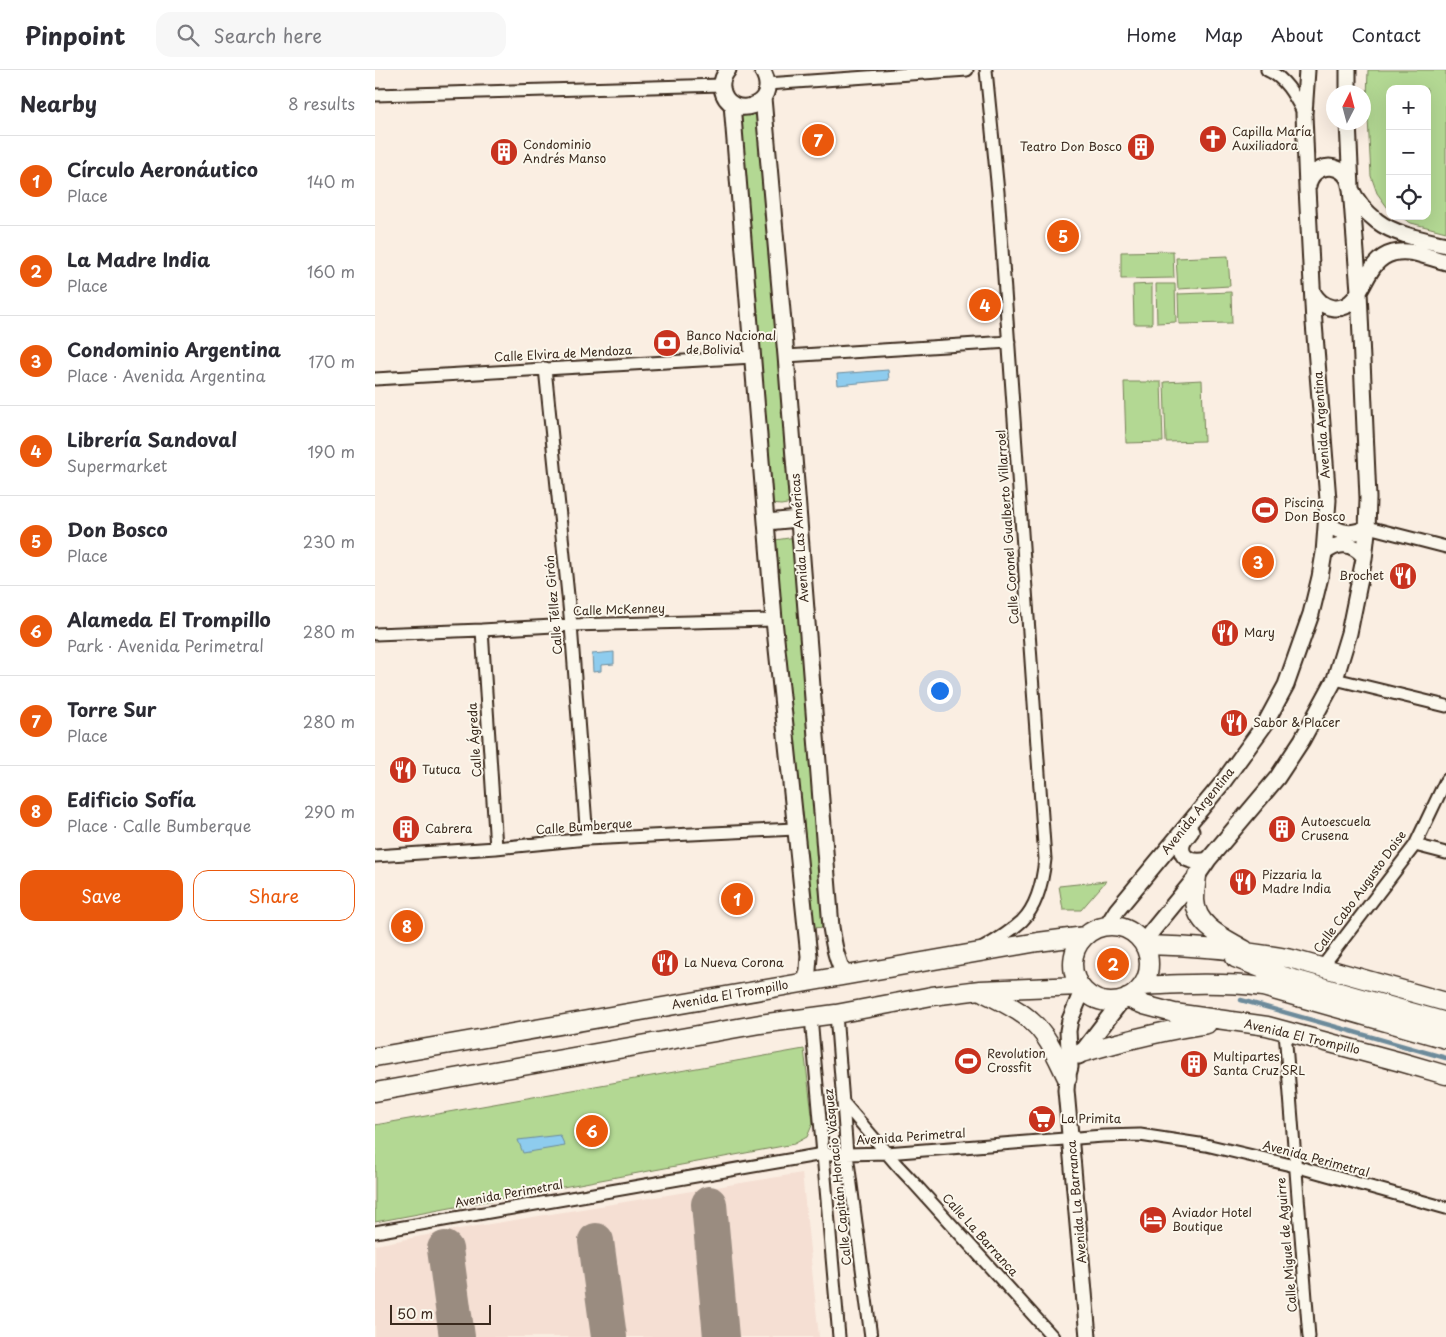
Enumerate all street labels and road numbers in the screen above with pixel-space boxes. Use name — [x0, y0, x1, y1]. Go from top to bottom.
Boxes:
street label: Calle Elvira de Mendoza — [494, 340, 633, 366]
street label: Avenida Argentina — [1308, 370, 1334, 479]
street label: Calle Coronel Gualberto Villarroel — [991, 429, 1023, 625]
street label: Avenida Las Américas — [785, 473, 812, 603]
street label: Calle Téllez Girón — [540, 555, 566, 656]
street label: Calle McKenney — [573, 598, 665, 620]
street label: Calle Ágreda — [462, 701, 486, 778]
street label: Avenida Argentina — [1156, 763, 1238, 858]
street label: Calle Bumberque — [535, 814, 633, 838]
street label: Calle Cabo Augusto Doise — [1308, 826, 1410, 956]
street label: Avenida El Trompillo — [670, 975, 790, 1013]
street label: Avenida El Trompillo — [1243, 1014, 1362, 1058]
street label: Calle Capitán Horacio Vásquez — [819, 1088, 855, 1266]
street label: Avenida Perimetral — [856, 1123, 966, 1149]
street label: Avenida Perimetral — [1261, 1135, 1372, 1181]
street label: Avenida La Barranca — [1062, 1139, 1090, 1264]
street label: Avenida Perimetral — [453, 1175, 564, 1211]
street label: Calle Miguel de Aguirre — [1271, 1177, 1301, 1313]
street label: Calle La Barranca — [939, 1189, 1023, 1280]

